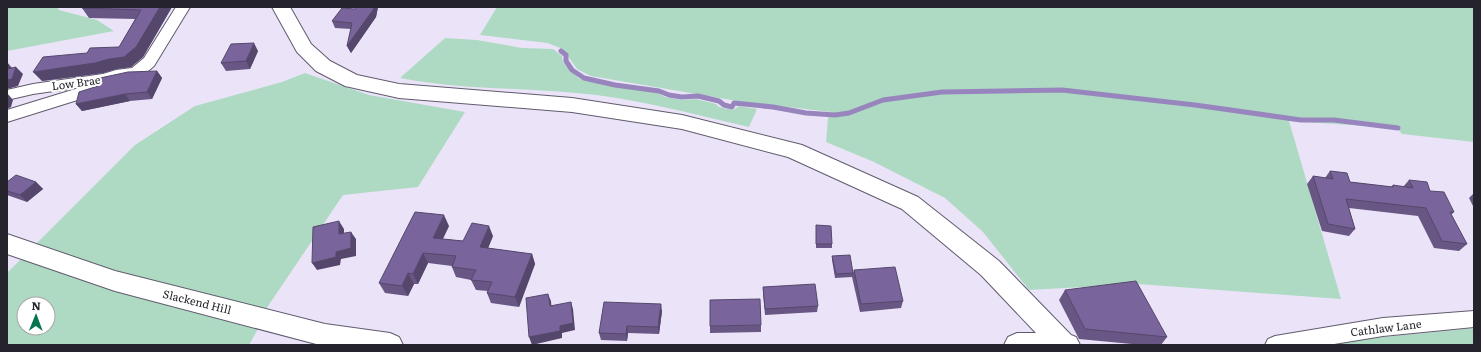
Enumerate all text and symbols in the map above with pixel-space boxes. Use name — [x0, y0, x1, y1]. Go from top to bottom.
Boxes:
street label: Low Brae — [50, 71, 102, 93]
street label: Slackend Hill — [161, 285, 234, 317]
north arrow — [16, 296, 56, 336]
text: N — [31, 297, 41, 313]
street label: Cathlaw Lane — [1349, 315, 1423, 339]

